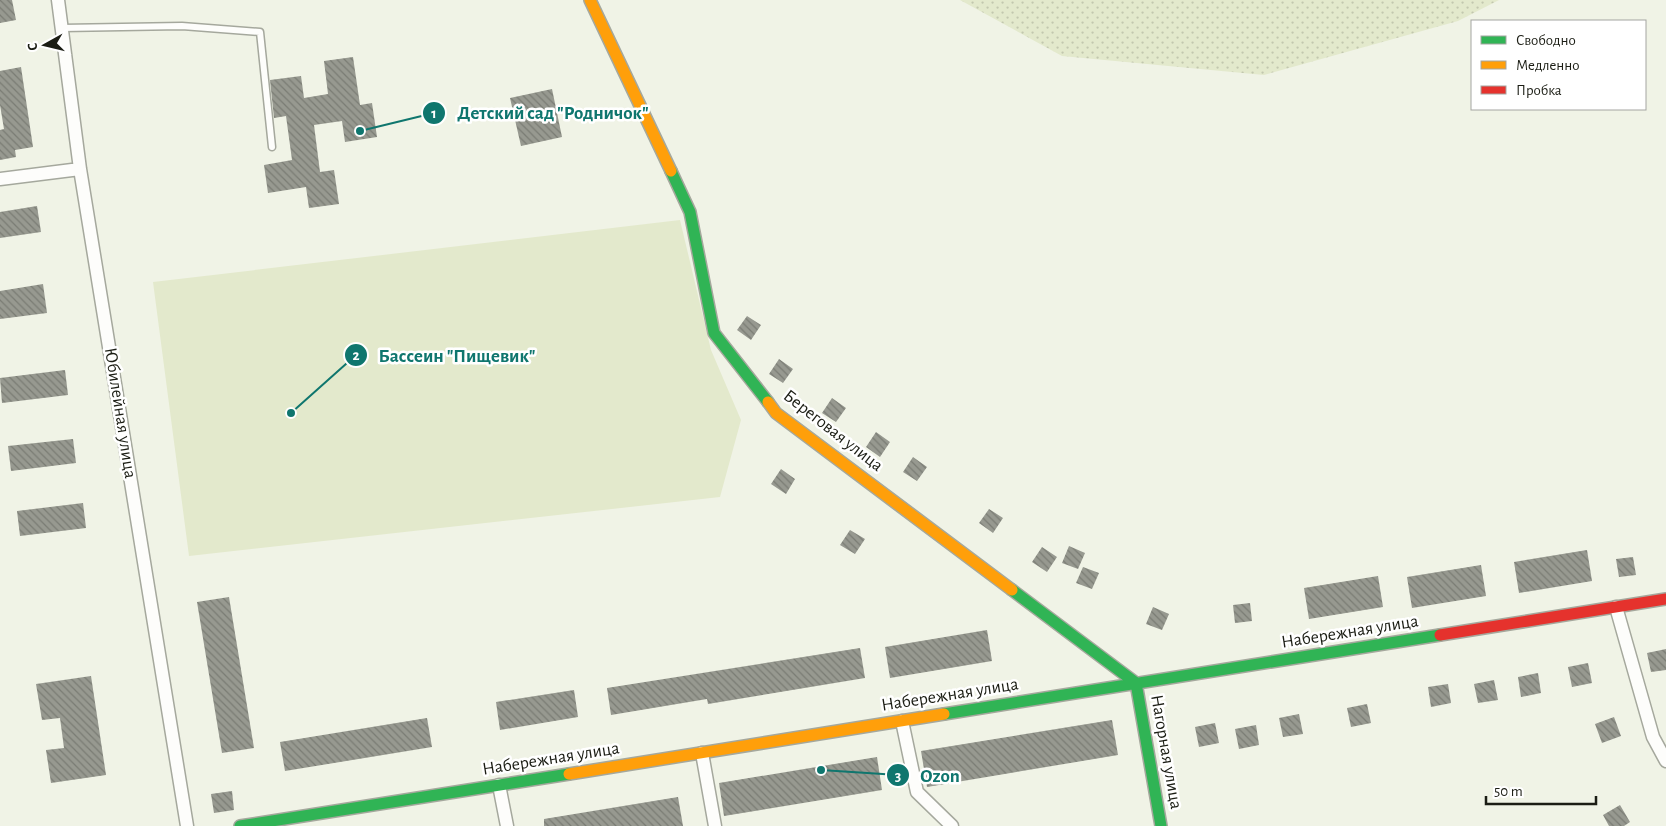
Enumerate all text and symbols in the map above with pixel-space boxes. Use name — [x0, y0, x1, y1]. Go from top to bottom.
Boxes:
north arrow — [20, 20, 70, 70]
legend — [1471, 20, 1646, 110]
text: Свободно — [1516, 33, 1576, 48]
text: С — [26, 42, 41, 51]
text: Медленно — [1516, 58, 1580, 73]
text: Пробка — [1516, 83, 1562, 98]
callout: Детский сад "Родничок" — [422, 96, 658, 130]
text: Детский сад "Родничок" — [457, 104, 649, 123]
text: 1 — [431, 106, 437, 121]
callout: Бассеин "Пищевик" — [343, 338, 546, 372]
street label: Юбилейная улица — [101, 346, 140, 480]
text: Бассеин "Пищевик" — [378, 347, 536, 366]
text: 2 — [352, 348, 360, 363]
street label: Береговая улица — [780, 387, 886, 475]
street label: Набережная улица — [1280, 611, 1420, 652]
street label: Набережная улица — [880, 674, 1020, 715]
street label: Нагорная улица — [1147, 693, 1185, 811]
street label: Набережная улица — [481, 738, 621, 779]
callout: Ozon — [885, 758, 970, 792]
text: Ozon — [920, 767, 960, 786]
text: 3 — [895, 769, 901, 784]
scale bar — [1486, 774, 1596, 806]
text: 50 m — [1494, 784, 1523, 799]

